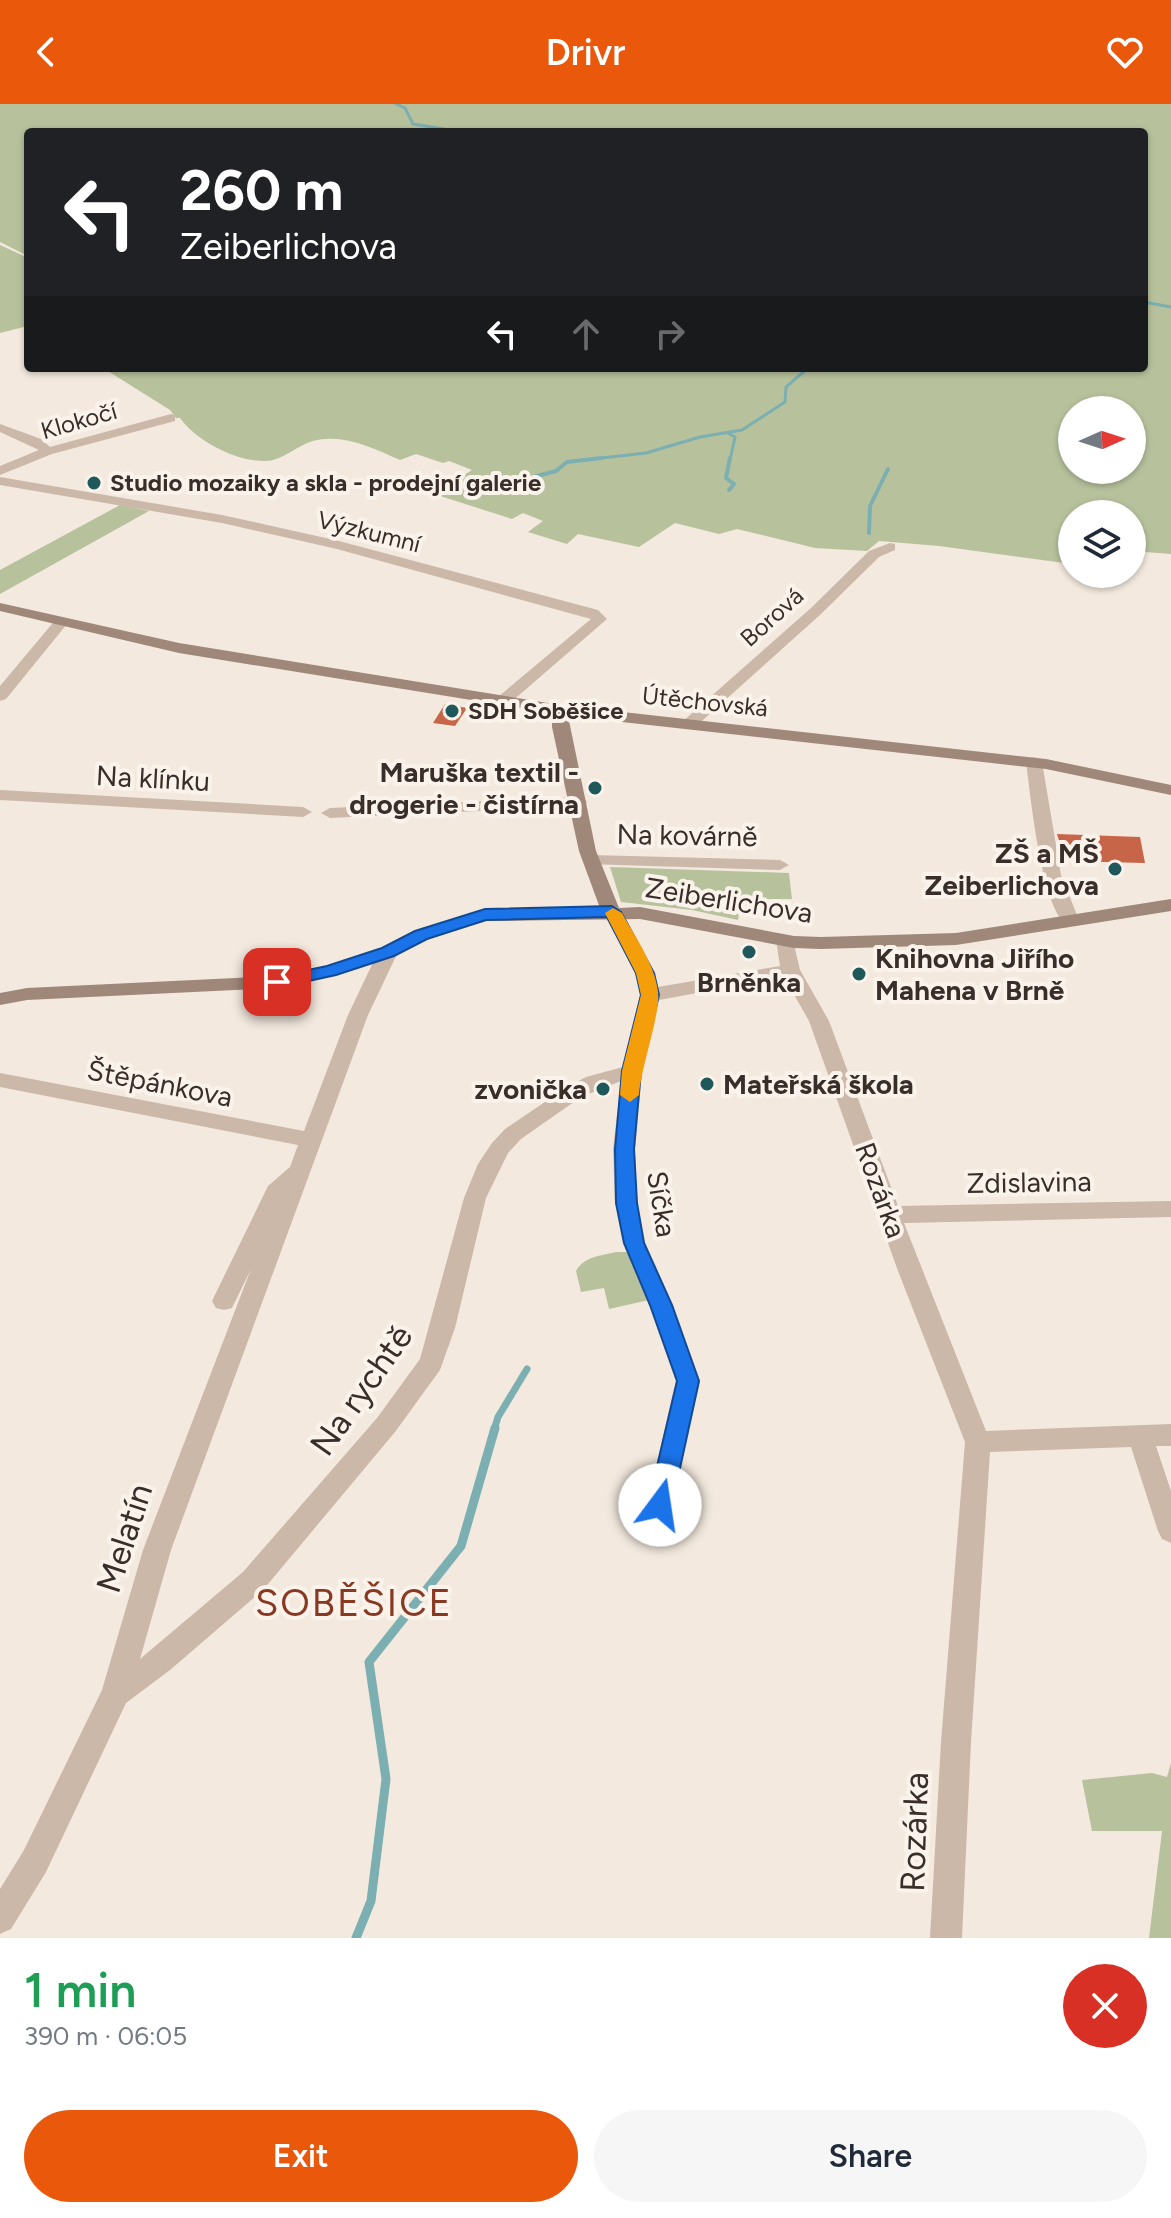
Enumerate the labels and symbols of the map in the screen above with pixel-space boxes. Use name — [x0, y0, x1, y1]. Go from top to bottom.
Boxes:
street label: Klokočí — [38, 395, 122, 445]
north arrow — [1058, 396, 1146, 484]
place label: Studio mozaiky a skla - prodejní galerie — [110, 468, 541, 497]
marker: Studio mozaiky a skla - prodejní galerie — [85, 474, 103, 492]
street label: Výzkumní — [314, 505, 425, 559]
street label: Borová — [734, 581, 809, 652]
street label: Útěchovská — [641, 680, 769, 723]
place label: SDH Soběšice — [468, 696, 624, 725]
marker: SDH Soběšice — [443, 702, 461, 720]
place label: Maruška textil - drogerie - čistírna — [349, 755, 579, 821]
street label: Na klínku — [95, 758, 211, 798]
marker: Maruška textil - drogerie - čistírna — [586, 779, 604, 797]
street label: Na kovárně — [616, 817, 758, 853]
place label: ZŠ a MŠ Zeiberlichova — [924, 836, 1099, 902]
marker: ZŠ a MŠ Zeiberlichova — [1106, 860, 1124, 878]
street label: Zeiberlichova — [643, 870, 815, 930]
place label: Knihovna Jiřího Mahena v Brně — [875, 941, 1074, 1007]
marker: Brněnka — [740, 943, 758, 961]
pin — [243, 948, 311, 1016]
place label: Brněnka — [697, 965, 801, 999]
marker: Knihovna Jiřího Mahena v Brně — [850, 965, 868, 983]
street label: Štěpánkova — [85, 1052, 235, 1114]
place label: Mateřská škola — [723, 1067, 914, 1101]
place label: zvonička — [474, 1072, 587, 1106]
marker: Mateřská škola — [698, 1075, 716, 1093]
marker: zvonička — [594, 1080, 612, 1098]
street label: Rozárka — [848, 1138, 914, 1242]
street label: Zdislavina — [966, 1164, 1092, 1200]
street label: Síčka — [640, 1169, 684, 1239]
street label: Na rychtě — [302, 1317, 421, 1463]
position arrow — [618, 1463, 702, 1547]
street label: Melatín — [88, 1479, 161, 1598]
district label: SOBĚŠICE — [255, 1580, 453, 1626]
street label: Rozárka — [892, 1771, 937, 1893]

